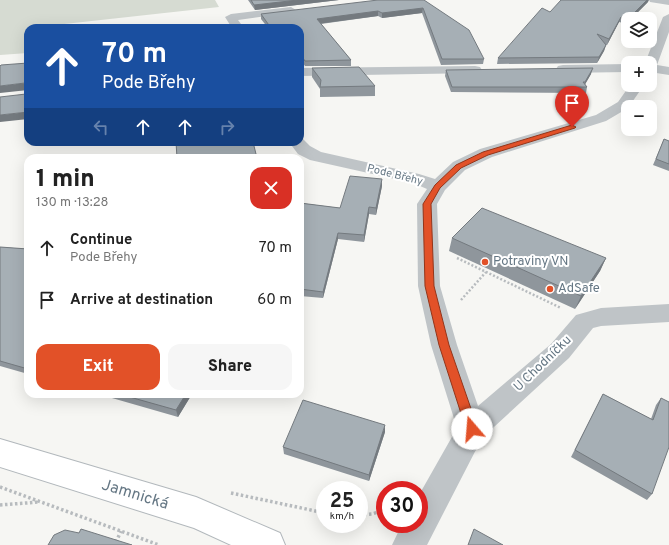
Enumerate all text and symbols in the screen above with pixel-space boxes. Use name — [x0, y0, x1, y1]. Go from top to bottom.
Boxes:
map controls — [621, 12, 657, 136]
button: layers — [621, 12, 657, 48]
text: 70 m — [102, 37, 167, 73]
icon: ahead — [36, 40, 88, 92]
button: + — [621, 56, 657, 92]
text: Pode Břehy — [102, 72, 195, 95]
pin — [555, 86, 589, 127]
icon: arrive — [561, 92, 583, 114]
button: − — [621, 100, 657, 136]
icon: left — [90, 116, 112, 138]
icon: ahead — [132, 116, 154, 138]
icon: ahead — [174, 116, 196, 138]
icon: right — [216, 116, 238, 138]
street label: Pode Břehy — [366, 161, 425, 189]
text: 1 min — [36, 165, 95, 195]
button: close — [250, 167, 292, 209]
text: 130 m · 13:28 — [36, 195, 109, 211]
text: Continue — [70, 231, 132, 250]
icon: ahead — [36, 237, 58, 259]
text: 70 m — [259, 239, 292, 258]
text: Pode Břehy — [70, 250, 137, 266]
place label: Potraviny VN — [493, 254, 568, 270]
marker: Potraviny VN — [480, 257, 490, 267]
place label: AdSafe — [558, 281, 600, 297]
marker: AdSafe — [545, 284, 555, 294]
icon: arrive — [36, 289, 58, 311]
text: Arrive at destination — [70, 291, 213, 310]
text: 60 m — [257, 291, 292, 310]
street label: U Chodníčku — [511, 333, 575, 395]
button: Exit — [36, 344, 160, 390]
button: Share — [168, 344, 292, 390]
position arrow — [451, 408, 493, 450]
street label: Jamnická — [99, 475, 171, 515]
speed limit sign: 30 — [376, 481, 428, 533]
text: 25 — [330, 489, 354, 515]
text: km/h — [330, 510, 354, 523]

